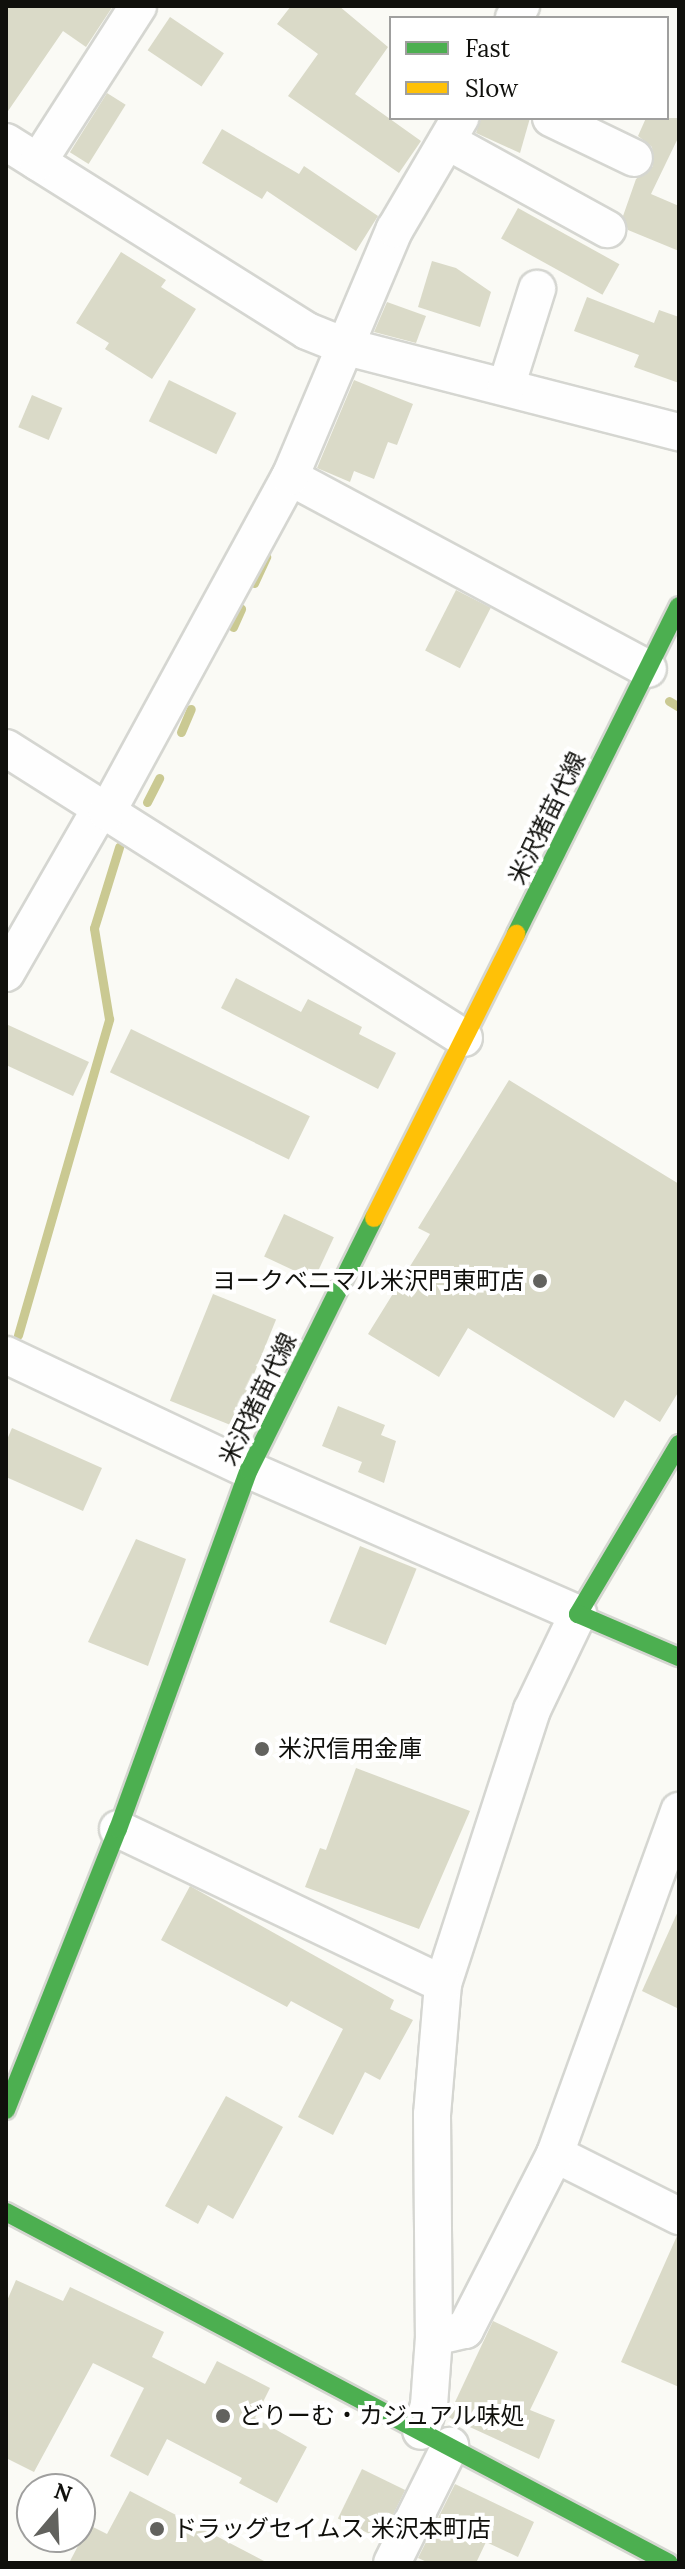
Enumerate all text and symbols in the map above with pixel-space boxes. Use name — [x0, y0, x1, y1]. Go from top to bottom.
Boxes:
legend — [389, 16, 669, 120]
text: Fast — [465, 33, 510, 64]
text: Slow — [465, 73, 518, 104]
street label: 米沢猪苗代線 — [502, 747, 592, 889]
place label: ヨークベニマル米沢門東町店 — [212, 1267, 524, 1295]
marker: ヨークベニマル米沢門東町店 — [531, 1272, 549, 1290]
street label: 米沢猪苗代線 — [213, 1328, 303, 1470]
place label: 米沢信用金庫 — [278, 1735, 422, 1763]
marker: 米沢信用金庫 — [253, 1740, 271, 1758]
place label: どりーむ・カジュアル味処 — [239, 2402, 527, 2430]
marker: どりーむ・カジュアル味処 — [214, 2407, 232, 2425]
north arrow — [16, 2473, 96, 2553]
text: N — [51, 2476, 76, 2508]
place label: ドラッグセイムス 米沢本町店 — [173, 2515, 491, 2543]
marker: ドラッグセイムス 米沢本町店 — [148, 2520, 166, 2538]

